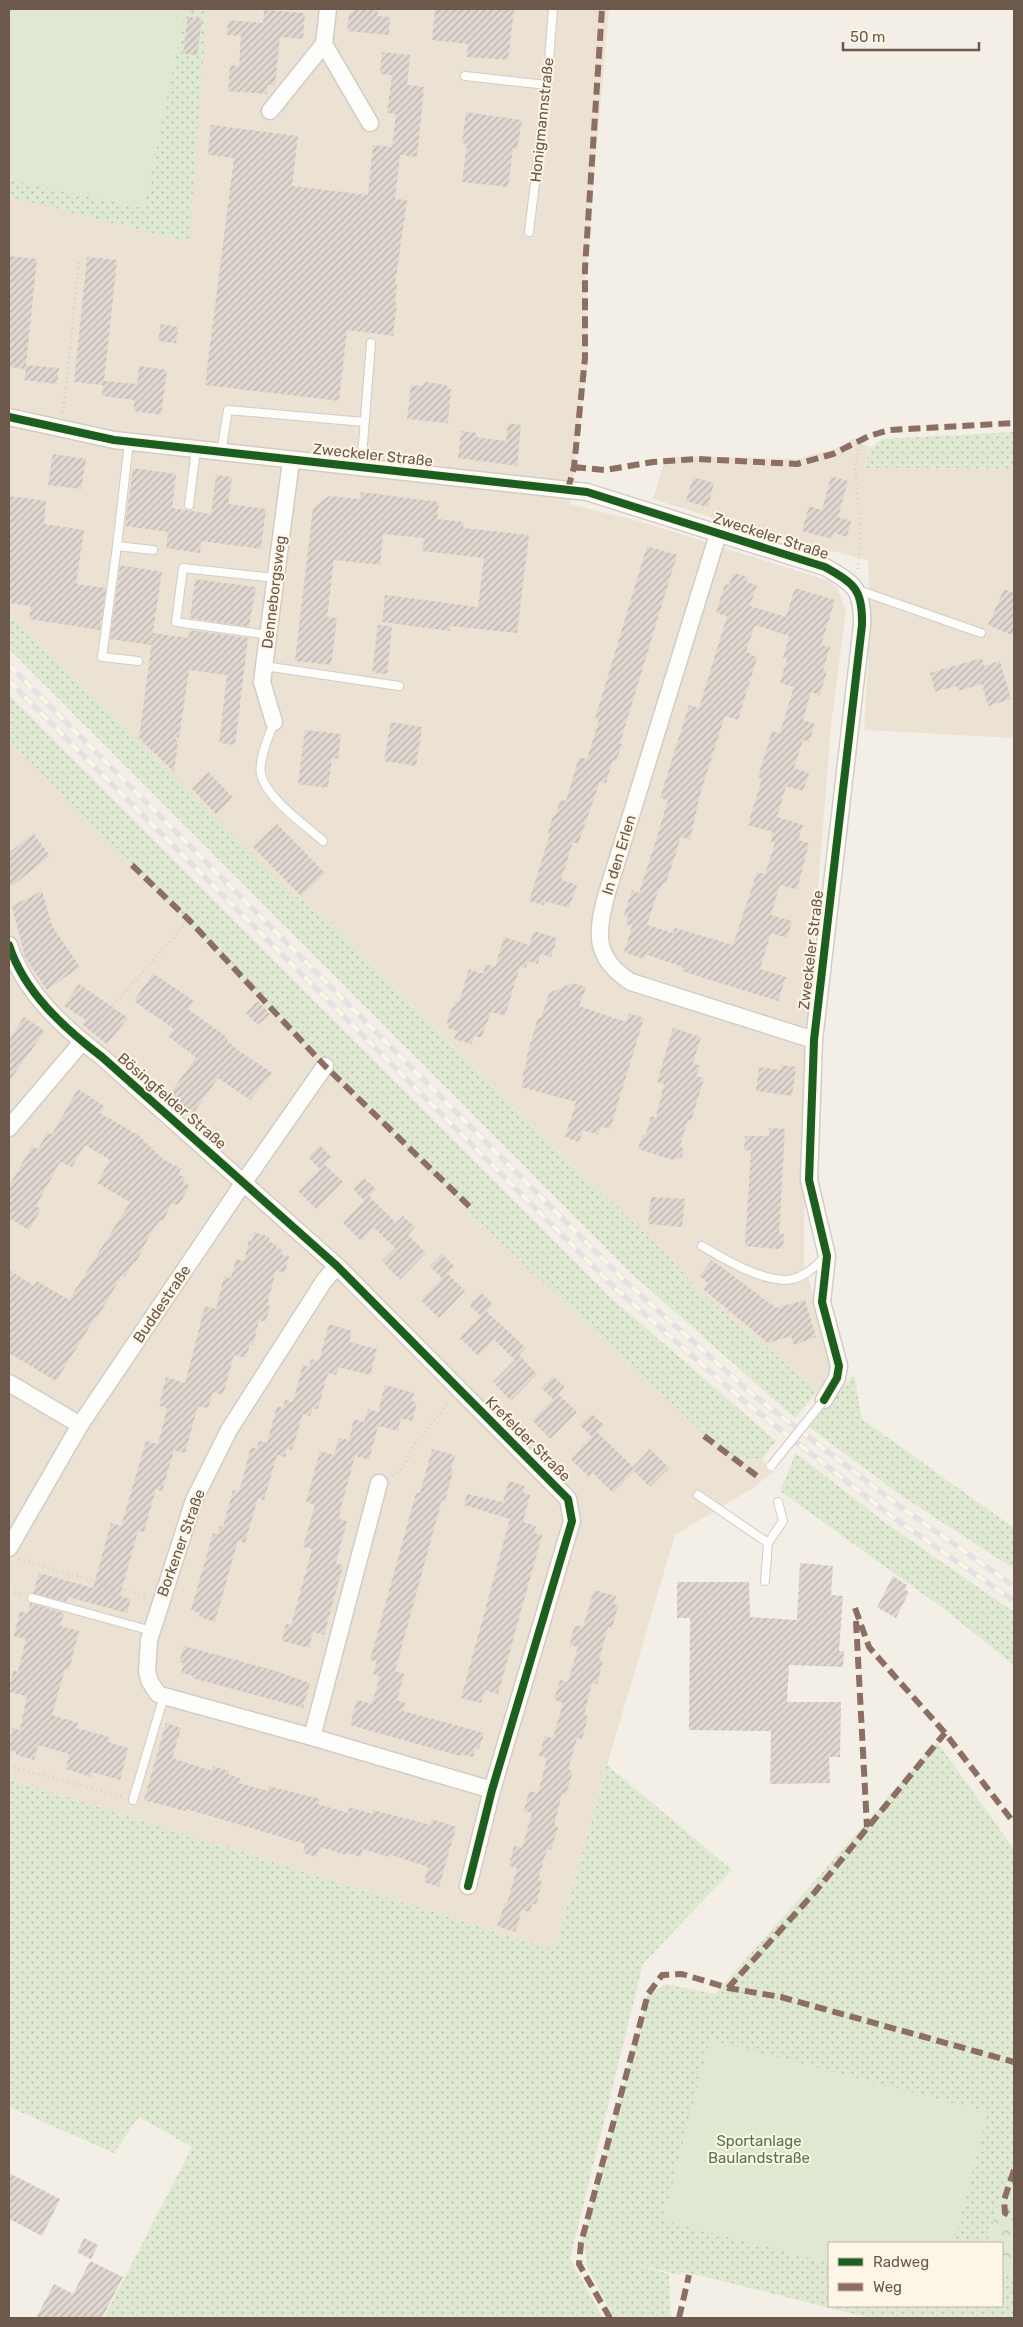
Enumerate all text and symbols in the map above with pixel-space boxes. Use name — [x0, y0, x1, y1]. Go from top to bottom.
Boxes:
scale bar — [843, 20, 979, 52]
text: 50 m — [850, 28, 885, 46]
street label: Honigmannstraße — [526, 57, 558, 183]
street label: Zweckeler Straße — [312, 440, 434, 470]
street label: Zweckeler Straße — [711, 509, 831, 563]
street label: Denneborgsweg — [258, 534, 290, 650]
street label: In den Erlen — [598, 813, 640, 897]
street label: Zweckeler Straße — [795, 889, 827, 1011]
street label: Bösingfelder Straße — [114, 1049, 230, 1153]
street label: Buddestraße — [129, 1262, 195, 1346]
street label: Krefelder Straße — [482, 1393, 574, 1485]
street label: Borkener Straße — [153, 1487, 209, 1599]
park label: Sportanlage Baulandstraße — [708, 2132, 810, 2167]
legend — [828, 2242, 1003, 2307]
text: Radweg — [873, 2253, 929, 2271]
text: Weg — [873, 2278, 902, 2296]

